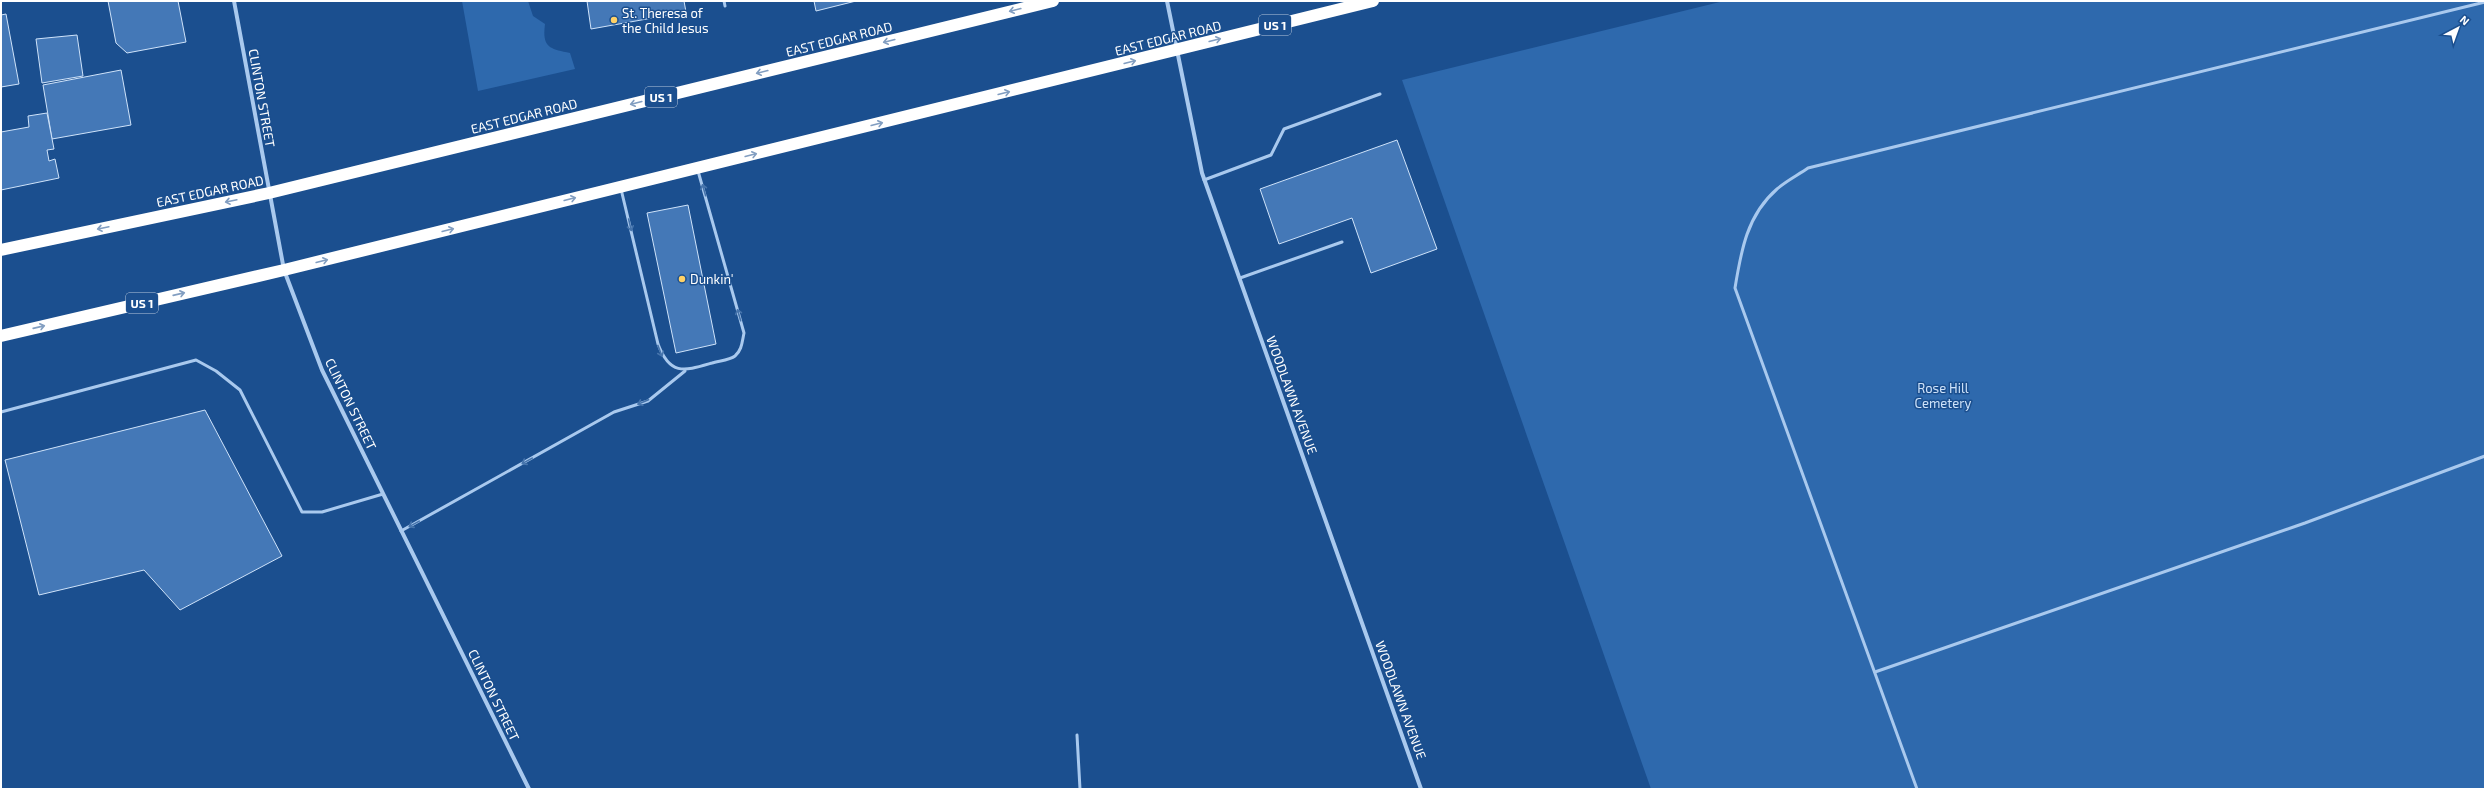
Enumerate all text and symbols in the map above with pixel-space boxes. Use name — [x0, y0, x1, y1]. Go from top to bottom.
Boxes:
place label: St. Theresa of the Child Jesus — [622, 5, 709, 36]
one-way arrow — [1009, 7, 1022, 15]
north arrow — [2438, 8, 2478, 48]
text: N — [2458, 13, 2472, 28]
marker: St. Theresa of the Child Jesus — [609, 15, 619, 25]
road number: US 1 — [1259, 15, 1291, 35]
street label: EAST EDGAR ROAD — [1113, 17, 1223, 59]
street label: EAST EDGAR ROAD — [784, 18, 894, 60]
one-way arrow — [1209, 36, 1222, 44]
one-way arrow — [882, 38, 895, 46]
street label: CLINTON STREET — [245, 47, 279, 149]
one-way arrow — [1123, 57, 1136, 65]
one-way arrow — [756, 69, 769, 77]
road number: US 1 — [645, 87, 677, 107]
one-way arrow — [997, 88, 1010, 96]
street label: EAST EDGAR ROAD — [469, 95, 579, 137]
one-way arrow — [630, 100, 643, 107]
one-way arrow — [870, 120, 883, 127]
one-way arrow — [744, 151, 757, 158]
street label: EAST EDGAR ROAD — [155, 172, 265, 210]
one-way arrow — [700, 184, 707, 197]
one-way arrow — [563, 195, 576, 203]
one-way arrow — [224, 198, 237, 206]
one-way arrow — [626, 218, 634, 231]
one-way arrow — [97, 225, 110, 233]
one-way arrow — [441, 225, 454, 233]
one-way arrow — [315, 256, 328, 264]
place label: Dunkin' — [690, 271, 734, 287]
marker: Dunkin' — [677, 274, 687, 284]
one-way arrow — [172, 290, 185, 298]
road number: US 1 — [126, 293, 158, 313]
one-way arrow — [735, 309, 742, 322]
one-way arrow — [32, 323, 45, 331]
street label: WOODLAWN AVENUE — [1263, 334, 1321, 456]
one-way arrow — [657, 345, 665, 357]
street label: CLINTON STREET — [322, 356, 380, 453]
park label: Rose Hill Cemetery — [1915, 380, 1972, 411]
one-way arrow — [637, 399, 649, 406]
one-way arrow — [521, 457, 533, 465]
one-way arrow — [408, 520, 420, 528]
street label: WOODLAWN AVENUE — [1372, 639, 1430, 761]
street label: CLINTON STREET — [465, 647, 523, 744]

